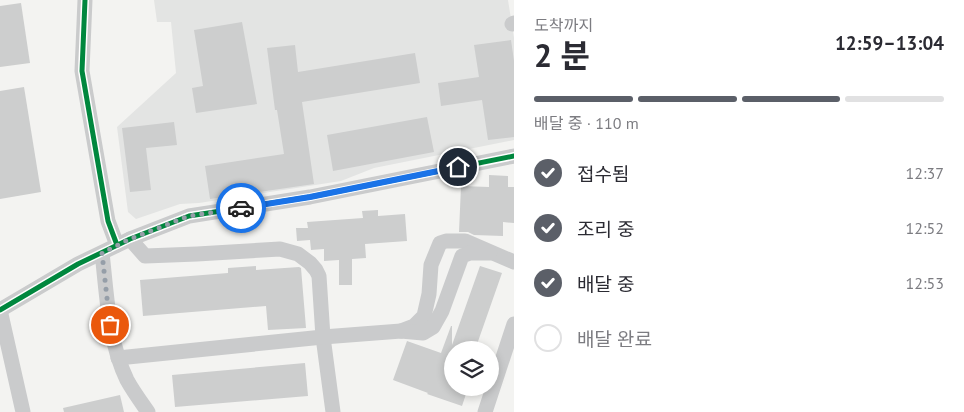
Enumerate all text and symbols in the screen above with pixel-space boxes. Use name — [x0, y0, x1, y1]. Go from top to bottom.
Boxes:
text: 도착까지 — [534, 15, 593, 35]
text: 12:59–13:04 — [835, 31, 944, 55]
text: 2 분 — [534, 34, 590, 76]
text: 배달 중 · 110 m — [534, 113, 639, 133]
pin — [437, 146, 479, 188]
icon: home — [444, 153, 472, 181]
icon: check — [534, 159, 562, 187]
text: 접수됨 — [577, 162, 629, 186]
text: 12:37 — [906, 163, 944, 183]
courier — [216, 183, 266, 233]
icon: car — [227, 194, 255, 222]
icon: check — [534, 214, 562, 242]
text: 조리 중 — [577, 217, 635, 241]
text: 12:52 — [906, 218, 944, 238]
icon: check — [534, 269, 562, 297]
text: 배달 중 — [577, 272, 635, 296]
text: 12:53 — [906, 273, 944, 293]
pin — [89, 304, 131, 346]
icon: bag — [96, 311, 124, 339]
text: 배달 완료 — [577, 327, 652, 351]
map controls — [444, 341, 499, 396]
button: layers — [444, 341, 499, 396]

